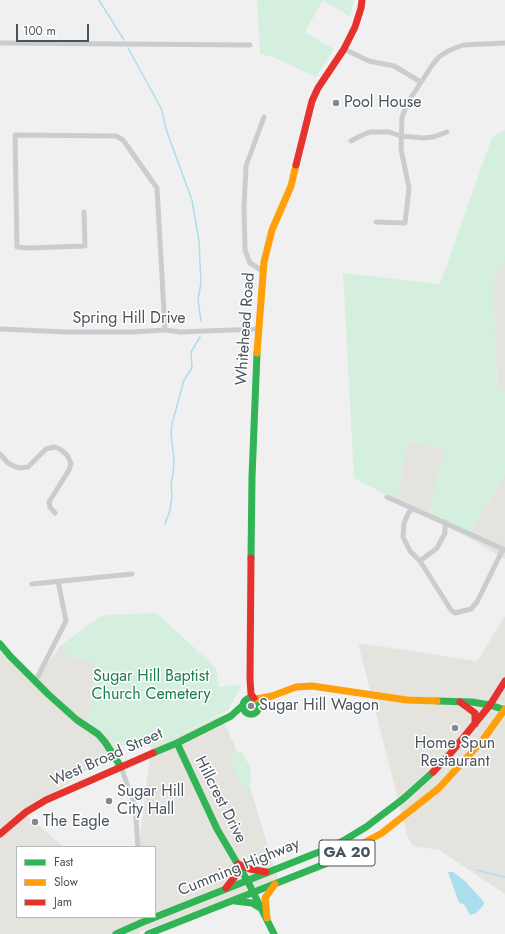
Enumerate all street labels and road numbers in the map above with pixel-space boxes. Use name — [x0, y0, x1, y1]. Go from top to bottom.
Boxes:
street label: Whitehead Road — [232, 272, 260, 386]
street label: Spring Hill Drive — [72, 309, 186, 329]
street label: West Broad Street — [48, 725, 166, 791]
street label: Hillcrest Drive — [190, 753, 250, 847]
street label: Cumming Highway — [175, 835, 303, 901]
road number: GA 20 — [319, 840, 375, 866]

